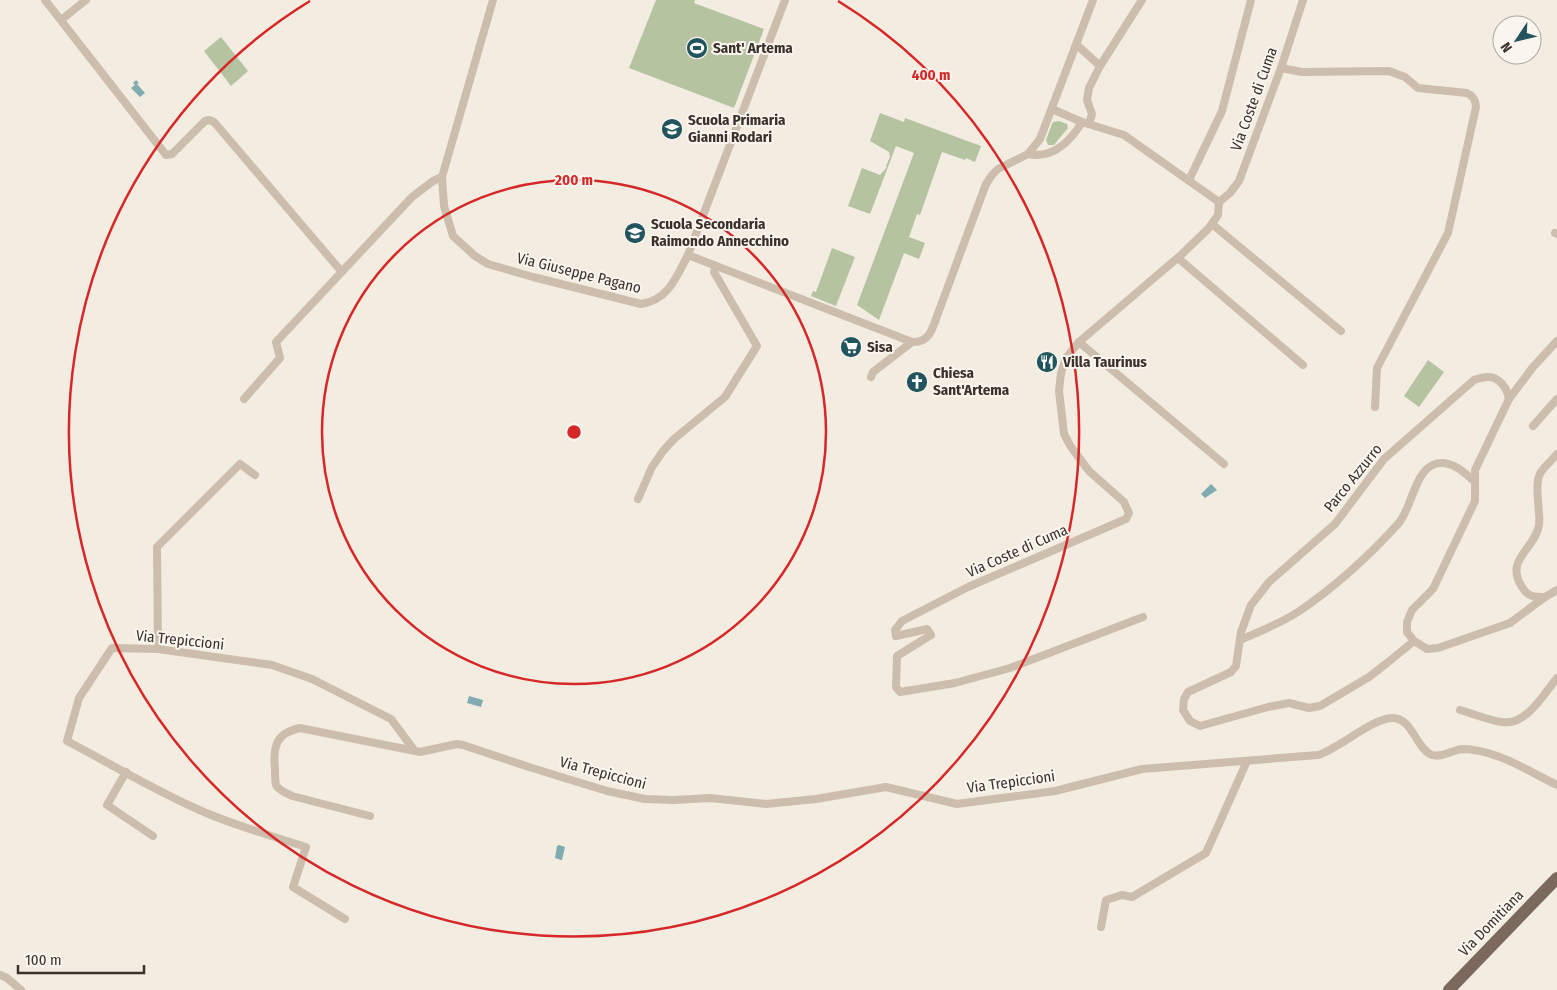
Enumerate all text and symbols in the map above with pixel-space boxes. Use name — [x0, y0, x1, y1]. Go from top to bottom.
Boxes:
north arrow — [1492, 15, 1542, 65]
sports icon: Sant' Artema — [685, 36, 709, 60]
place label: Sant' Artema — [713, 39, 793, 57]
text: N — [1497, 39, 1516, 55]
street label: Via Coste di Cuma — [1227, 45, 1281, 153]
text: 400 m — [912, 66, 950, 84]
place label: Scuola Primaria Gianni Rodari — [688, 111, 786, 146]
school or university icon: Scuola Primaria Gianni Rodari — [660, 117, 684, 141]
text: 200 m — [554, 171, 593, 189]
place label: Scuola Secondaria Raimondo Annecchino — [651, 215, 789, 250]
school or university icon: Scuola Secondaria Raimondo Annecchino — [623, 221, 647, 245]
street label: Via Giuseppe Pagano — [515, 249, 643, 297]
supermarket icon: Sisa — [839, 335, 863, 359]
place label: Sisa — [867, 338, 893, 356]
restaurant icon: Villa Taurinus — [1035, 350, 1059, 374]
place label: Villa Taurinus — [1062, 353, 1147, 371]
place label: Chiesa Sant'Artema — [933, 364, 1010, 399]
church icon: Chiesa Sant'Artema — [905, 370, 929, 394]
centre of rings — [565, 423, 583, 441]
street label: Parco Azzurro — [1320, 440, 1386, 516]
street label: Via Coste di Cuma — [964, 521, 1070, 581]
street label: Via Trepiccioni — [135, 626, 225, 654]
street label: Via Trepiccioni — [558, 753, 648, 793]
street label: Via Trepiccioni — [966, 767, 1056, 797]
street label: Via Domitiana — [1455, 886, 1527, 960]
scale bar — [18, 942, 144, 974]
text: 100 m — [25, 951, 62, 969]

